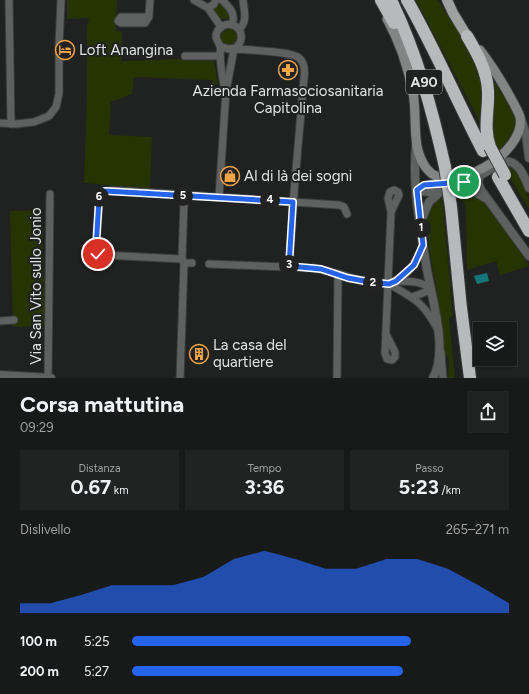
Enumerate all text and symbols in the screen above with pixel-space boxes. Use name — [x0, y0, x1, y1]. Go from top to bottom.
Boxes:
hotel icon: Loft Anangina — [54, 39, 76, 61]
place label: Loft Anangina — [79, 41, 173, 59]
pharmacy icon: Azienda Farmasociosanitaria Capitolina — [277, 59, 299, 81]
road number: A90 — [406, 70, 442, 94]
place label: Azienda Farmasociosanitaria Capitolina — [193, 82, 383, 117]
shop icon: Al di là dei sogni — [219, 165, 241, 187]
pin — [447, 165, 481, 199]
place label: Al di là dei sogni — [244, 167, 352, 185]
icon: arrive — [453, 171, 475, 193]
pin: 5 — [173, 186, 193, 206]
pin: 6 — [89, 187, 109, 207]
text: 5 — [180, 189, 186, 202]
text: 6 — [96, 190, 102, 203]
pin: 4 — [260, 190, 280, 210]
text: 4 — [267, 193, 273, 206]
street label: Via San Vito sullo Jonio — [27, 207, 45, 365]
pin: 1 — [411, 218, 431, 238]
text: 1 — [419, 221, 423, 234]
pin — [81, 237, 115, 271]
icon: check — [87, 243, 109, 265]
pin: 3 — [279, 255, 299, 275]
text: 3 — [286, 258, 292, 271]
pin: 2 — [363, 273, 383, 293]
text: 2 — [370, 276, 376, 289]
map controls — [473, 322, 517, 366]
button: layers — [473, 322, 517, 366]
place label: La casa del quartiere — [213, 336, 287, 371]
building icon: La casa del quartiere — [188, 343, 210, 365]
text: Corsa mattutina — [20, 391, 184, 418]
button: share — [467, 391, 509, 433]
text: 09:29 — [20, 420, 54, 435]
text: Distanza — [78, 462, 121, 475]
text: Tempo — [248, 462, 281, 475]
text: Passo — [415, 462, 444, 475]
text: 0.67 — [70, 475, 111, 499]
text: 3:36 — [245, 475, 284, 499]
text: 5:23 — [398, 475, 439, 499]
text: km — [111, 484, 129, 497]
text: /km — [439, 484, 461, 497]
text: Dislivello — [20, 522, 71, 537]
text: 265–271 m — [446, 522, 509, 537]
text: 100 m — [20, 634, 57, 649]
text: 5:25 — [84, 634, 110, 649]
text: 200 m — [20, 664, 59, 679]
text: 5:27 — [84, 664, 109, 679]

